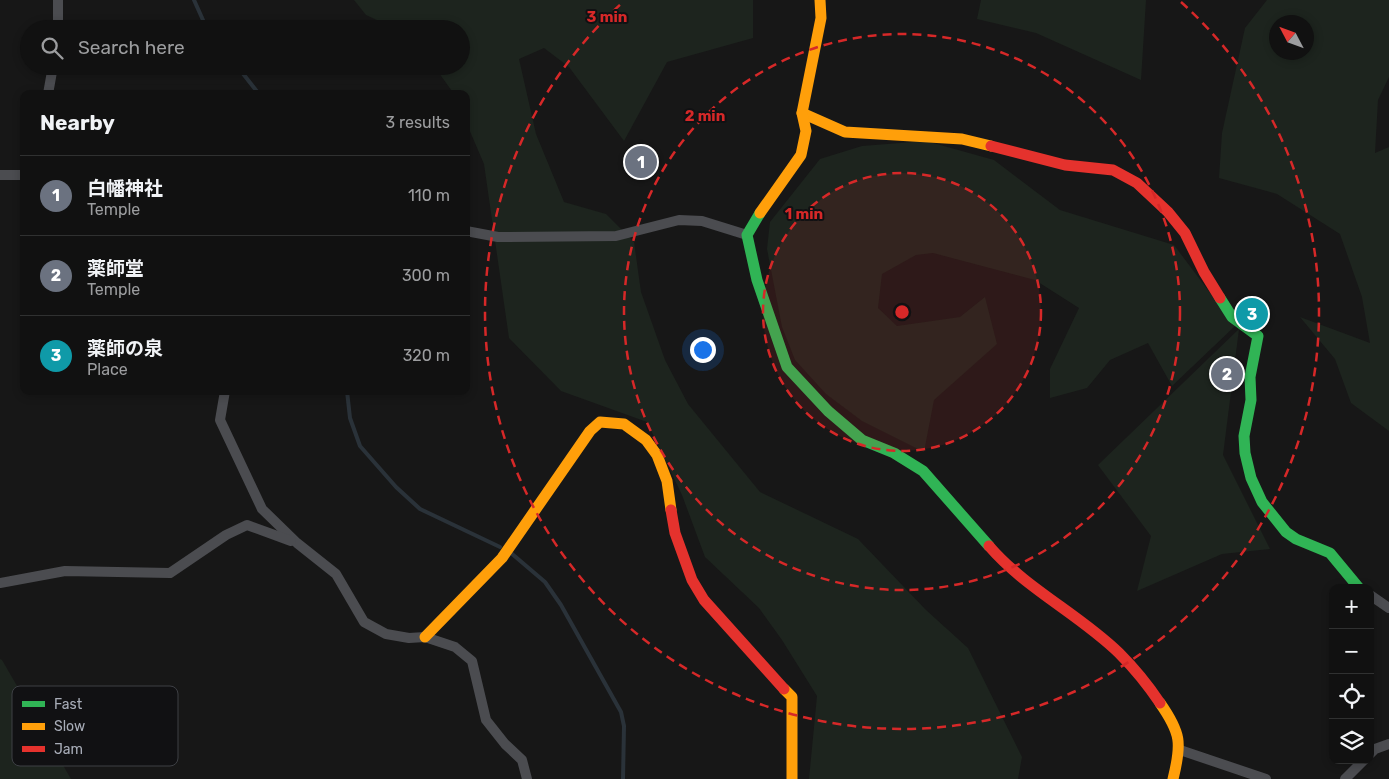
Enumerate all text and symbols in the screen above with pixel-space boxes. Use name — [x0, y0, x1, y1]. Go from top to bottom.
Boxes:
text: 3 min — [587, 8, 627, 26]
north arrow — [1269, 15, 1314, 60]
search box — [20, 20, 470, 75]
icon: search — [38, 34, 66, 62]
text: Search here — [78, 36, 185, 59]
text: 2 min — [685, 107, 725, 125]
text: Nearby — [40, 110, 115, 135]
text: 3 results — [385, 113, 450, 132]
pin: 1 — [625, 143, 657, 181]
text: 白幡神社 — [87, 177, 163, 200]
text: 1 — [52, 186, 60, 205]
text: 110 m — [408, 186, 450, 205]
text: Temple — [87, 200, 140, 219]
text: 1 min — [785, 205, 823, 223]
text: 薬師堂 — [87, 257, 144, 280]
text: 2 — [51, 266, 61, 285]
text: 300 m — [402, 266, 450, 285]
text: Temple — [87, 280, 140, 299]
pin: 3 — [1236, 295, 1268, 333]
centre of rings — [893, 303, 911, 321]
text: 薬師の泉 — [87, 337, 163, 360]
your location — [690, 337, 716, 363]
text: 3 — [51, 346, 61, 365]
text: 320 m — [403, 346, 450, 365]
pin: 2 — [1211, 355, 1243, 393]
text: Place — [87, 360, 128, 379]
map controls — [1329, 584, 1374, 764]
button: + — [1329, 584, 1374, 629]
button: − — [1329, 629, 1374, 674]
button: locate — [1329, 674, 1374, 719]
legend — [12, 686, 178, 766]
text: Fast — [54, 696, 83, 713]
text: Slow — [54, 718, 85, 735]
button: layers — [1329, 719, 1374, 764]
text: Jam — [54, 741, 83, 758]

